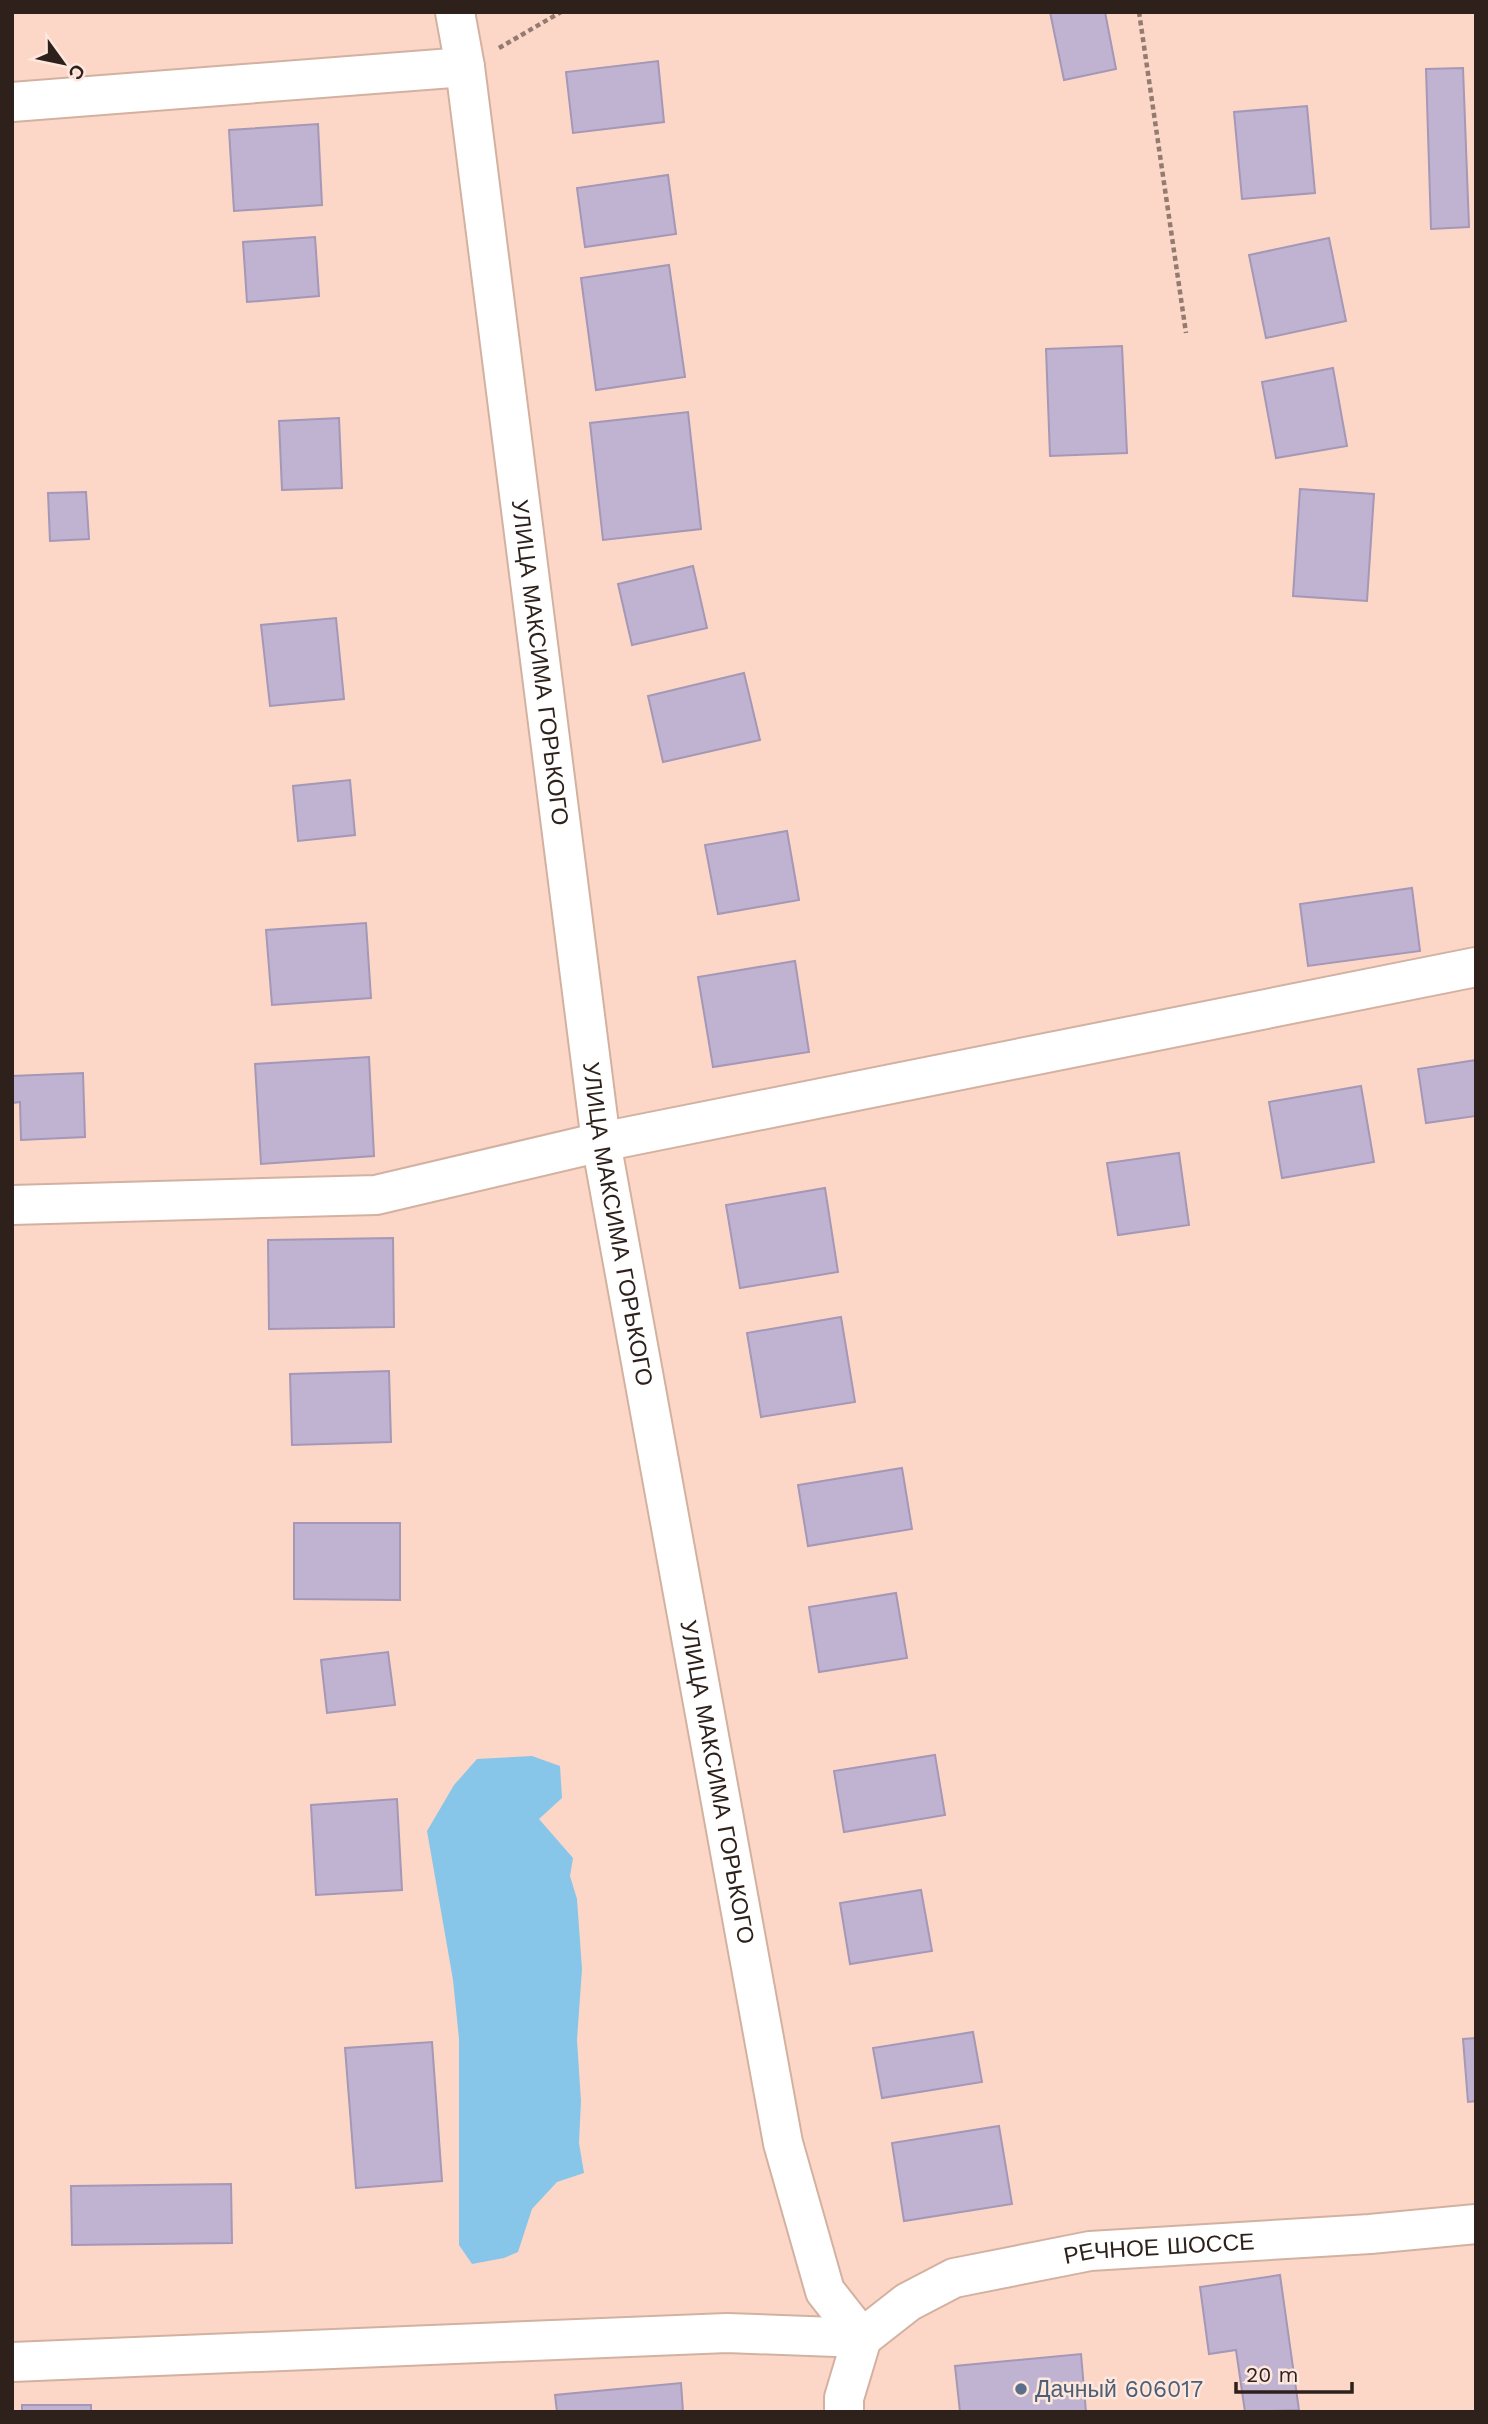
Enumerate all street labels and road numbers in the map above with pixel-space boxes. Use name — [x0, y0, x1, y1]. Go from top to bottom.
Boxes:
street label: УЛИЦА МАКСИМА ГОРЬКОГО — [506, 498, 574, 827]
street label: УЛИЦА МАКСИМА ГОРЬКОГО — [577, 1060, 659, 1388]
street label: УЛИЦА МАКСИМА ГОРЬКОГО — [675, 1618, 760, 1946]
street label: РЕЧНОЕ ШОССЕ — [1061, 2228, 1255, 2269]

